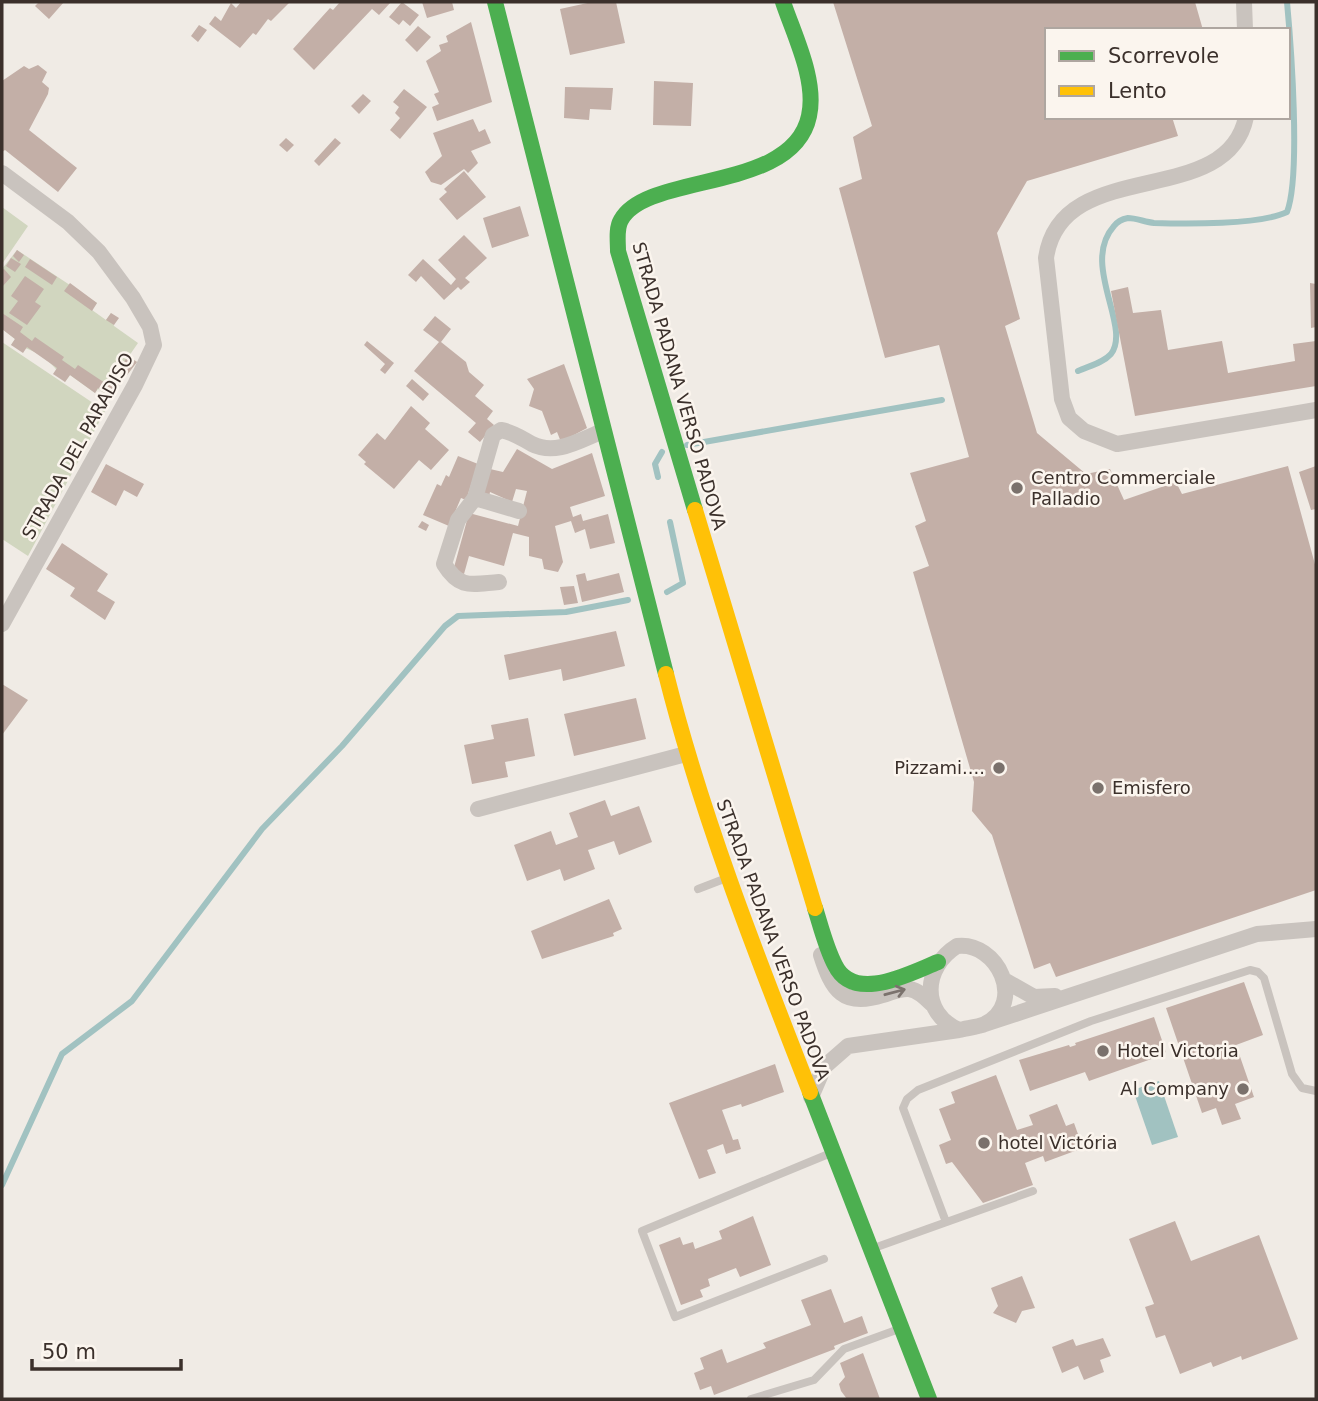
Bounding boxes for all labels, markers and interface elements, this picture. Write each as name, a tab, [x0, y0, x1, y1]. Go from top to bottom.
legend	[1045, 28, 1290, 119]
text: Scorrevole	[1108, 44, 1219, 68]
text: Lento	[1108, 79, 1167, 103]
street label: STRADA PADANA VERSO PADOVA	[628, 240, 731, 533]
street label: STRADA DEL PARADISO	[17, 349, 138, 543]
place label: Centro Commerciale Palladio	[1031, 467, 1216, 509]
marker: Centro Commerciale Palladio	[1009, 480, 1025, 496]
place label: Pizzami....	[894, 757, 985, 778]
marker: Pizzami....	[991, 760, 1007, 776]
place label: Emisfero	[1112, 777, 1191, 798]
marker: Emisfero	[1090, 780, 1106, 796]
street label: STRADA PADANA VERSO PADOVA	[713, 796, 835, 1084]
one-way arrow	[883, 985, 905, 998]
place label: Hotel Victoria	[1117, 1040, 1239, 1061]
marker: Hotel Victoria	[1095, 1043, 1111, 1059]
place label: Al Company	[1120, 1078, 1229, 1099]
marker: Al Company	[1235, 1081, 1251, 1097]
place label: hotel Victória	[998, 1132, 1118, 1153]
marker: hotel Victória	[976, 1135, 992, 1151]
scale bar	[32, 1328, 180, 1372]
text: 50 m	[42, 1340, 96, 1364]

